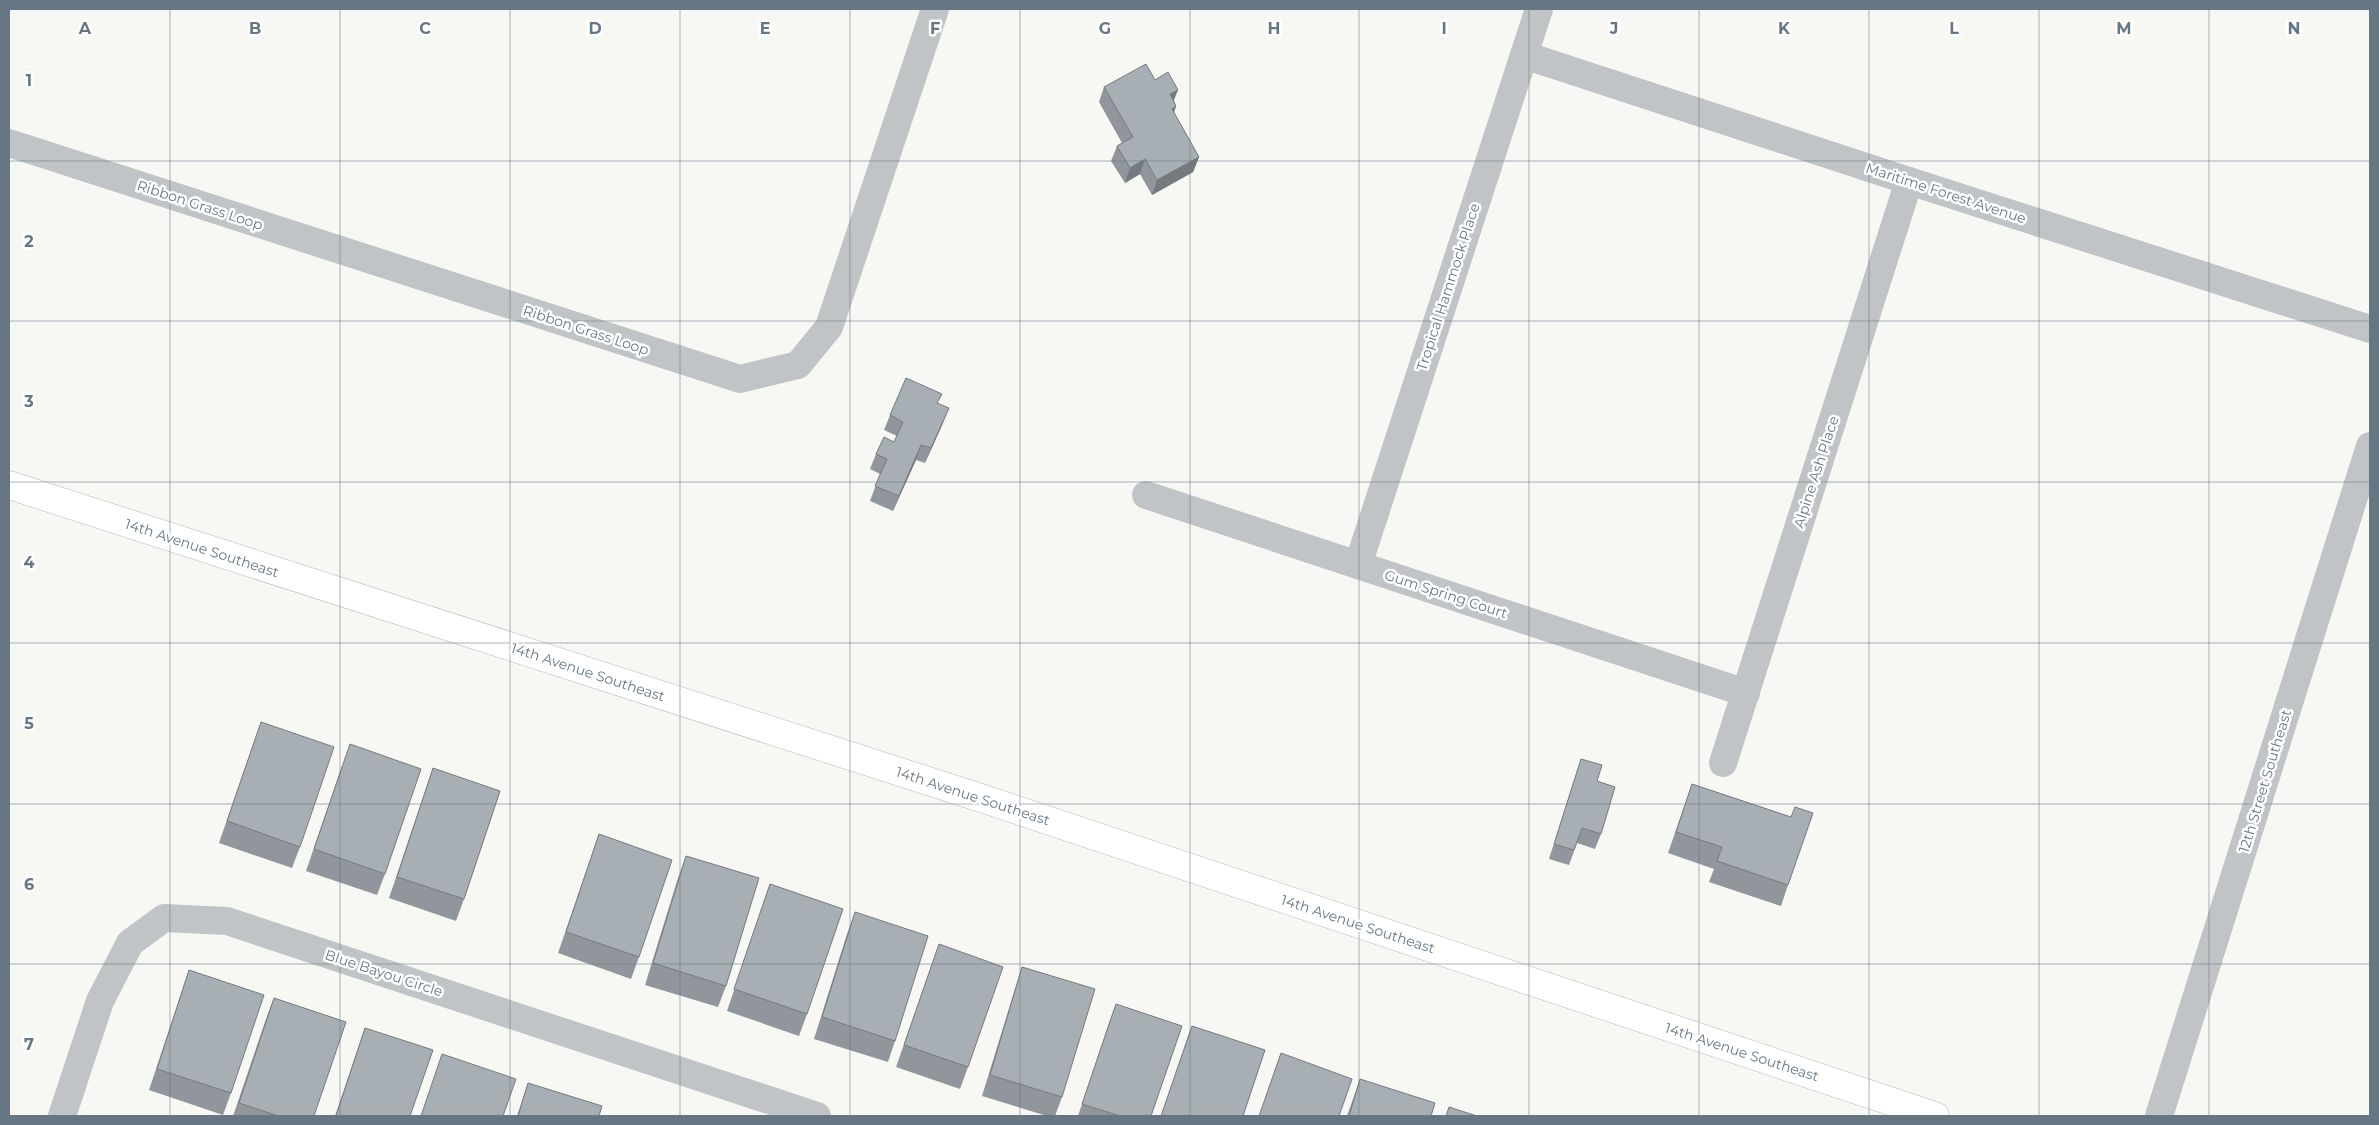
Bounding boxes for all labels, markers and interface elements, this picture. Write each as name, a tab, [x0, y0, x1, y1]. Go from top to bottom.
text: A	[78, 19, 92, 38]
text: B	[249, 19, 261, 38]
text: C	[419, 19, 431, 38]
text: D	[588, 19, 602, 38]
text: E	[760, 19, 770, 38]
text: F	[930, 19, 940, 38]
text: G	[1099, 19, 1111, 38]
text: H	[1268, 19, 1280, 38]
text: I	[1441, 19, 1447, 38]
text: J	[1609, 19, 1618, 38]
text: K	[1778, 19, 1791, 38]
text: L	[1949, 19, 1959, 38]
text: M	[2116, 19, 2132, 38]
text: N	[2288, 19, 2300, 38]
text: 1	[26, 71, 32, 90]
street label: Maritime Forest Avenue	[1864, 159, 2028, 227]
street label: Ribbon Grass Loop	[135, 176, 265, 234]
street label: Tropical Hammock Place	[1412, 201, 1484, 373]
text: 2	[24, 232, 34, 251]
street label: Ribbon Grass Loop	[521, 301, 651, 359]
text: 3	[23, 392, 34, 411]
street label: Alpine Ash Place	[1789, 414, 1843, 530]
street label: 14th Avenue Southeast	[123, 515, 281, 581]
text: 4	[23, 553, 35, 572]
street label: Gum Spring Court	[1382, 566, 1510, 622]
street label: 14th Avenue Southeast	[509, 639, 667, 705]
street label: 12th Street Southeast	[2235, 707, 2295, 855]
text: 5	[24, 714, 34, 733]
street label: 14th Avenue Southeast	[894, 763, 1052, 829]
text: 6	[24, 875, 34, 894]
street label: 14th Avenue Southeast	[1279, 891, 1437, 957]
street label: Blue Bayou Circle	[323, 945, 445, 1001]
street label: 14th Avenue Southeast	[1663, 1019, 1821, 1085]
text: 7	[24, 1035, 34, 1054]

